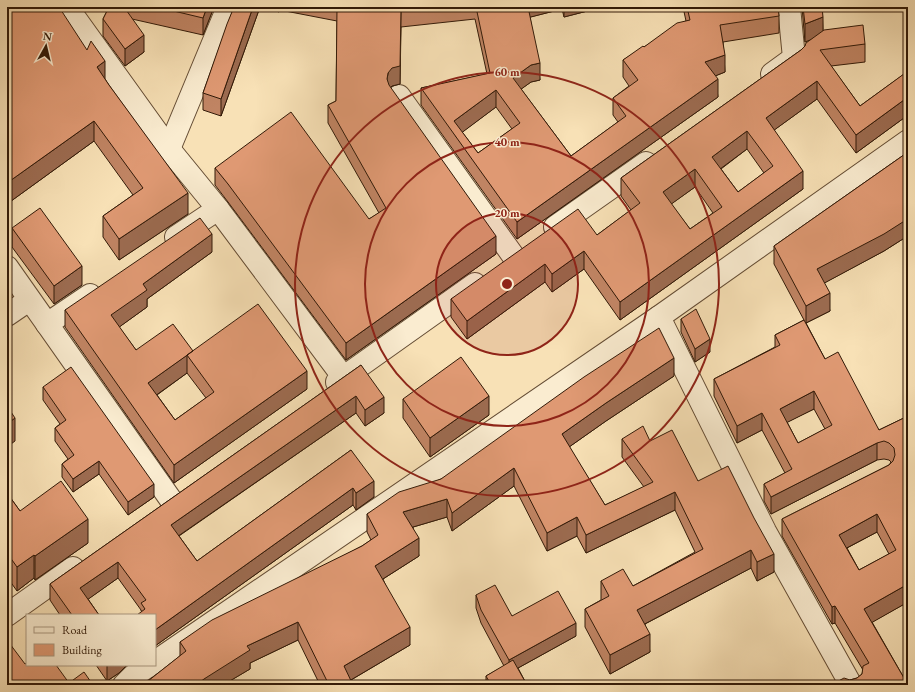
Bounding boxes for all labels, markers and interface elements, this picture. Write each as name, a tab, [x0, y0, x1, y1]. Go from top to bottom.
north arrow	[26, 26, 66, 66]
text: N	[42, 29, 53, 44]
text: 60 m	[494, 64, 520, 80]
text: 40 m	[494, 134, 520, 150]
text: 20 m	[494, 205, 520, 221]
centre of rings	[500, 277, 514, 291]
legend	[26, 614, 156, 666]
text: Road	[62, 622, 88, 638]
text: Building	[62, 642, 103, 658]

